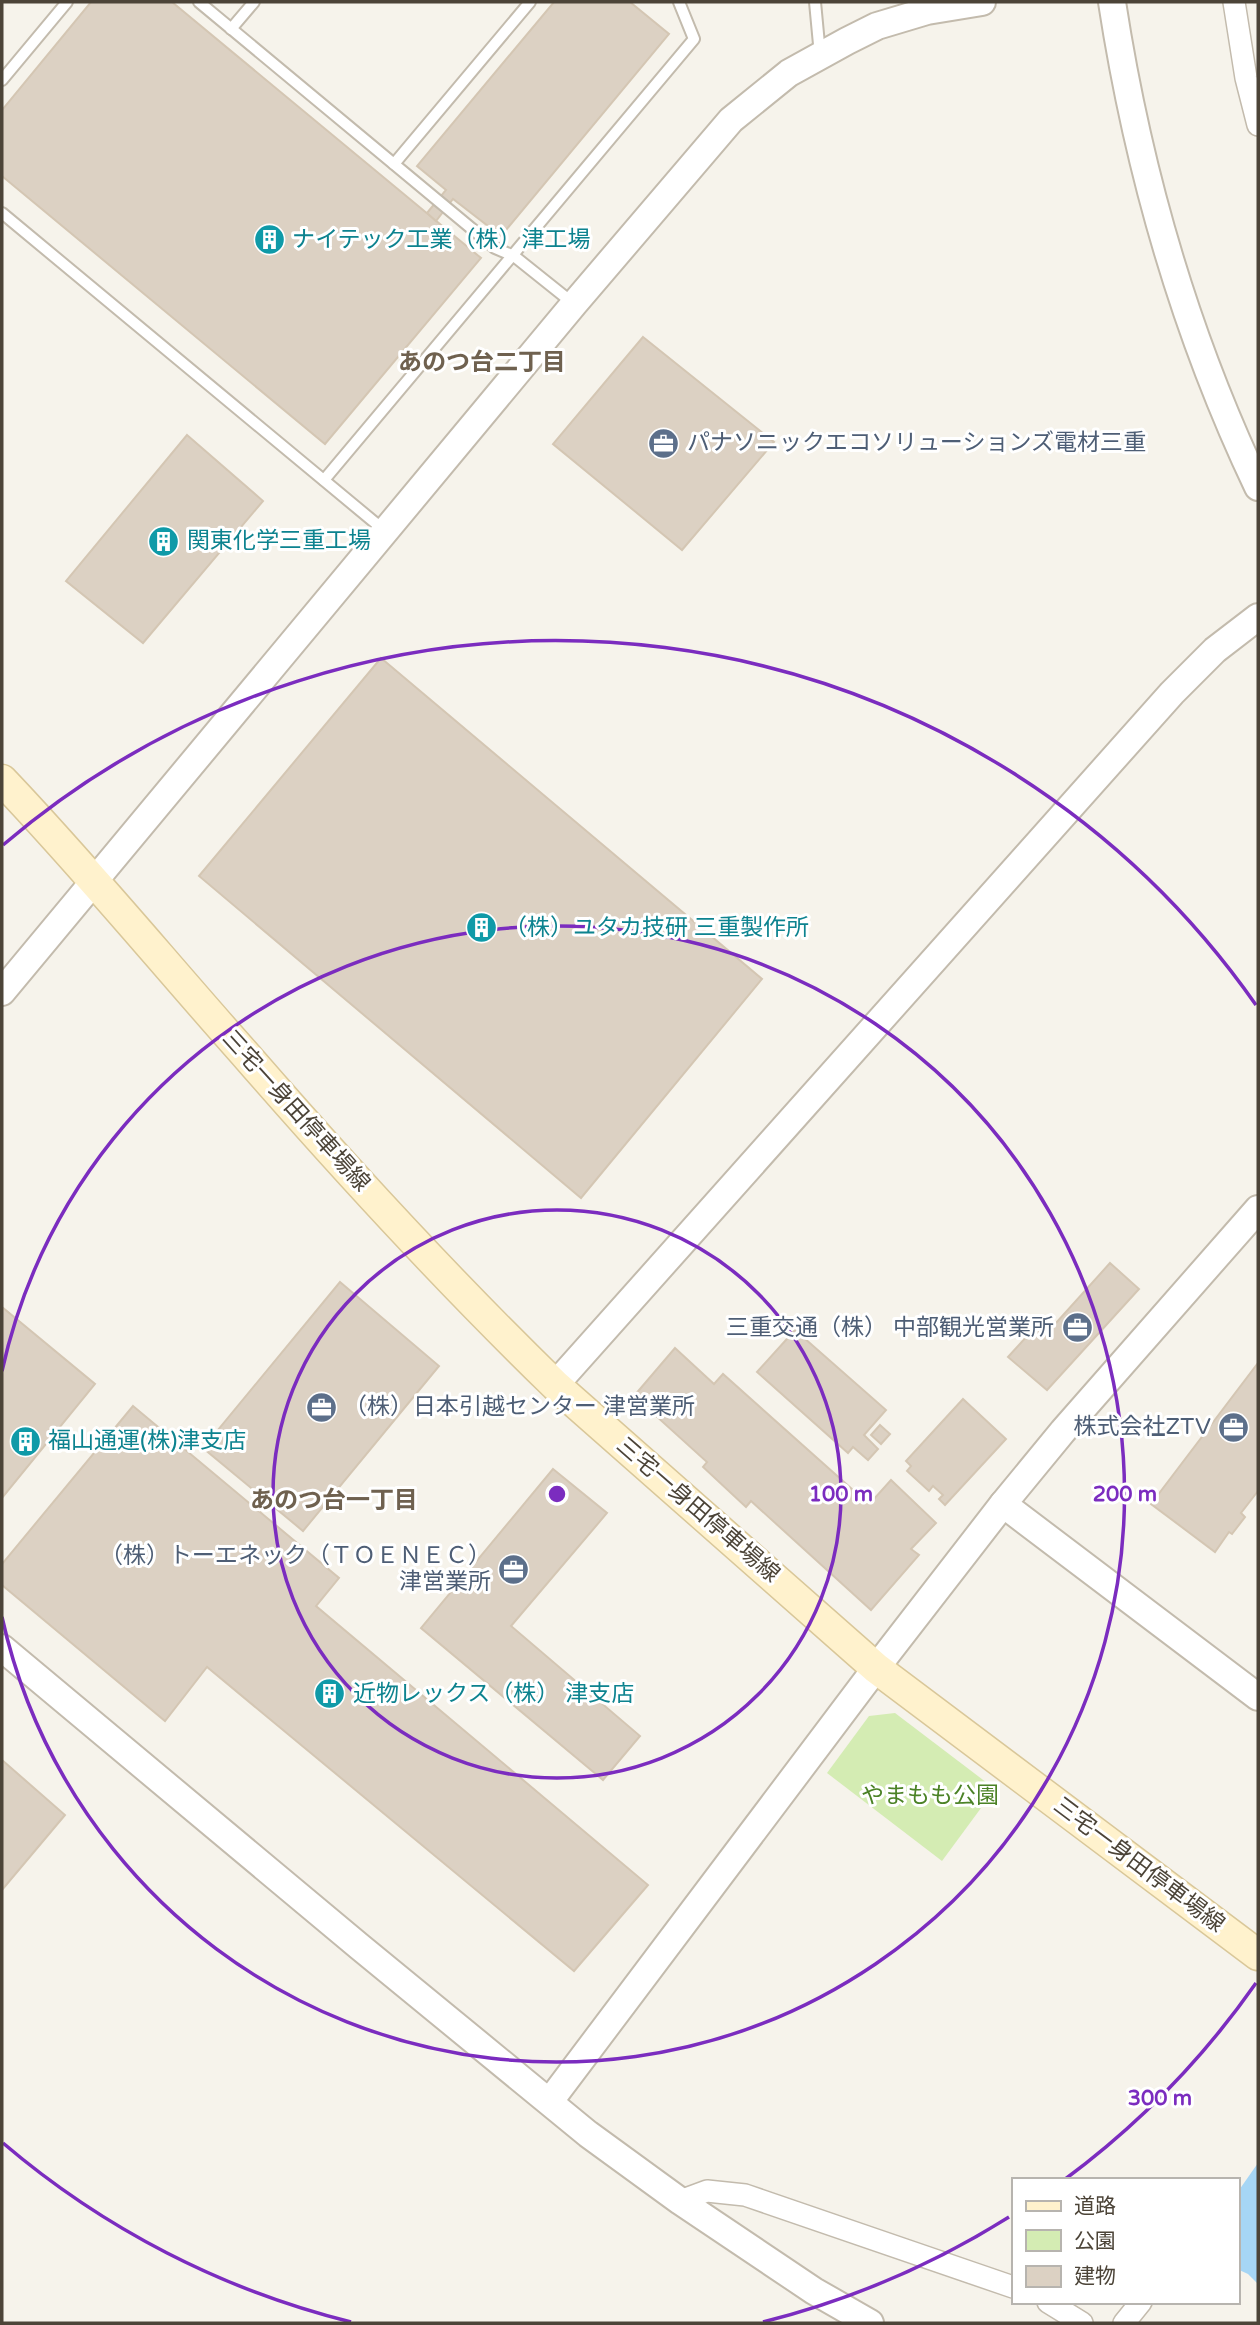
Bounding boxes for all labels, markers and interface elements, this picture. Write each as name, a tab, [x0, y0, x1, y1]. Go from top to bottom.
building icon: ナイテック工業（株）津工場	[252, 223, 286, 257]
place label: ナイテック工業（株）津工場	[292, 226, 591, 254]
district label: あのつ台二丁目	[398, 348, 566, 377]
office icon: パナソニックエコソリューションズ電材三重	[647, 426, 681, 460]
place label: パナソニックエコソリューションズ電材三重	[687, 429, 1146, 457]
building icon: 関東化学三重工場	[147, 524, 181, 558]
place label: 関東化学三重工場	[187, 527, 371, 555]
building icon: （株）ユタカ技研 三重製作所	[464, 911, 498, 945]
place label: （株）ユタカ技研 三重製作所	[504, 914, 809, 942]
street label: 三宅一身田停車場線	[216, 1025, 376, 1197]
office icon: 三重交通（株） 中部観光営業所	[1060, 1311, 1094, 1345]
place label: 三重交通（株） 中部観光営業所	[726, 1314, 1054, 1342]
office icon: （株）日本引越センター 津営業所	[304, 1390, 338, 1424]
place label: （株）日本引越センター 津営業所	[344, 1393, 695, 1421]
office icon: 株式会社ZTV	[1217, 1410, 1251, 1444]
place label: 株式会社ZTV	[1074, 1413, 1211, 1441]
building icon: 福山通運(株)津支店	[8, 1424, 42, 1458]
place label: 福山通運(株)津支店	[48, 1427, 246, 1455]
street label: 三宅一身田停車場線	[611, 1432, 785, 1588]
centre of rings	[545, 1482, 569, 1506]
text: 100 m	[809, 1482, 873, 1507]
text: 200 m	[1093, 1482, 1157, 1507]
district label: あのつ台一丁目	[250, 1486, 418, 1515]
place label: （株）トーエネック（ＴＯＥＮＥＣ） 津営業所	[100, 1542, 491, 1596]
office icon: （株）トーエネック（ＴＯＥＮＥＣ） 津営業所	[497, 1552, 531, 1586]
building icon: 近物レックス（株） 津支店	[313, 1677, 347, 1711]
place label: 近物レックス（株） 津支店	[353, 1680, 634, 1708]
park label: やまもも公園	[861, 1782, 999, 1810]
street label: 三宅一身田停車場線	[1048, 1792, 1230, 1938]
text: 300 m	[1128, 2086, 1192, 2111]
legend	[1012, 2178, 1239, 2304]
text: 道路	[1074, 2194, 1116, 2219]
text: 公園	[1074, 2229, 1116, 2254]
text: 建物	[1074, 2264, 1116, 2289]

